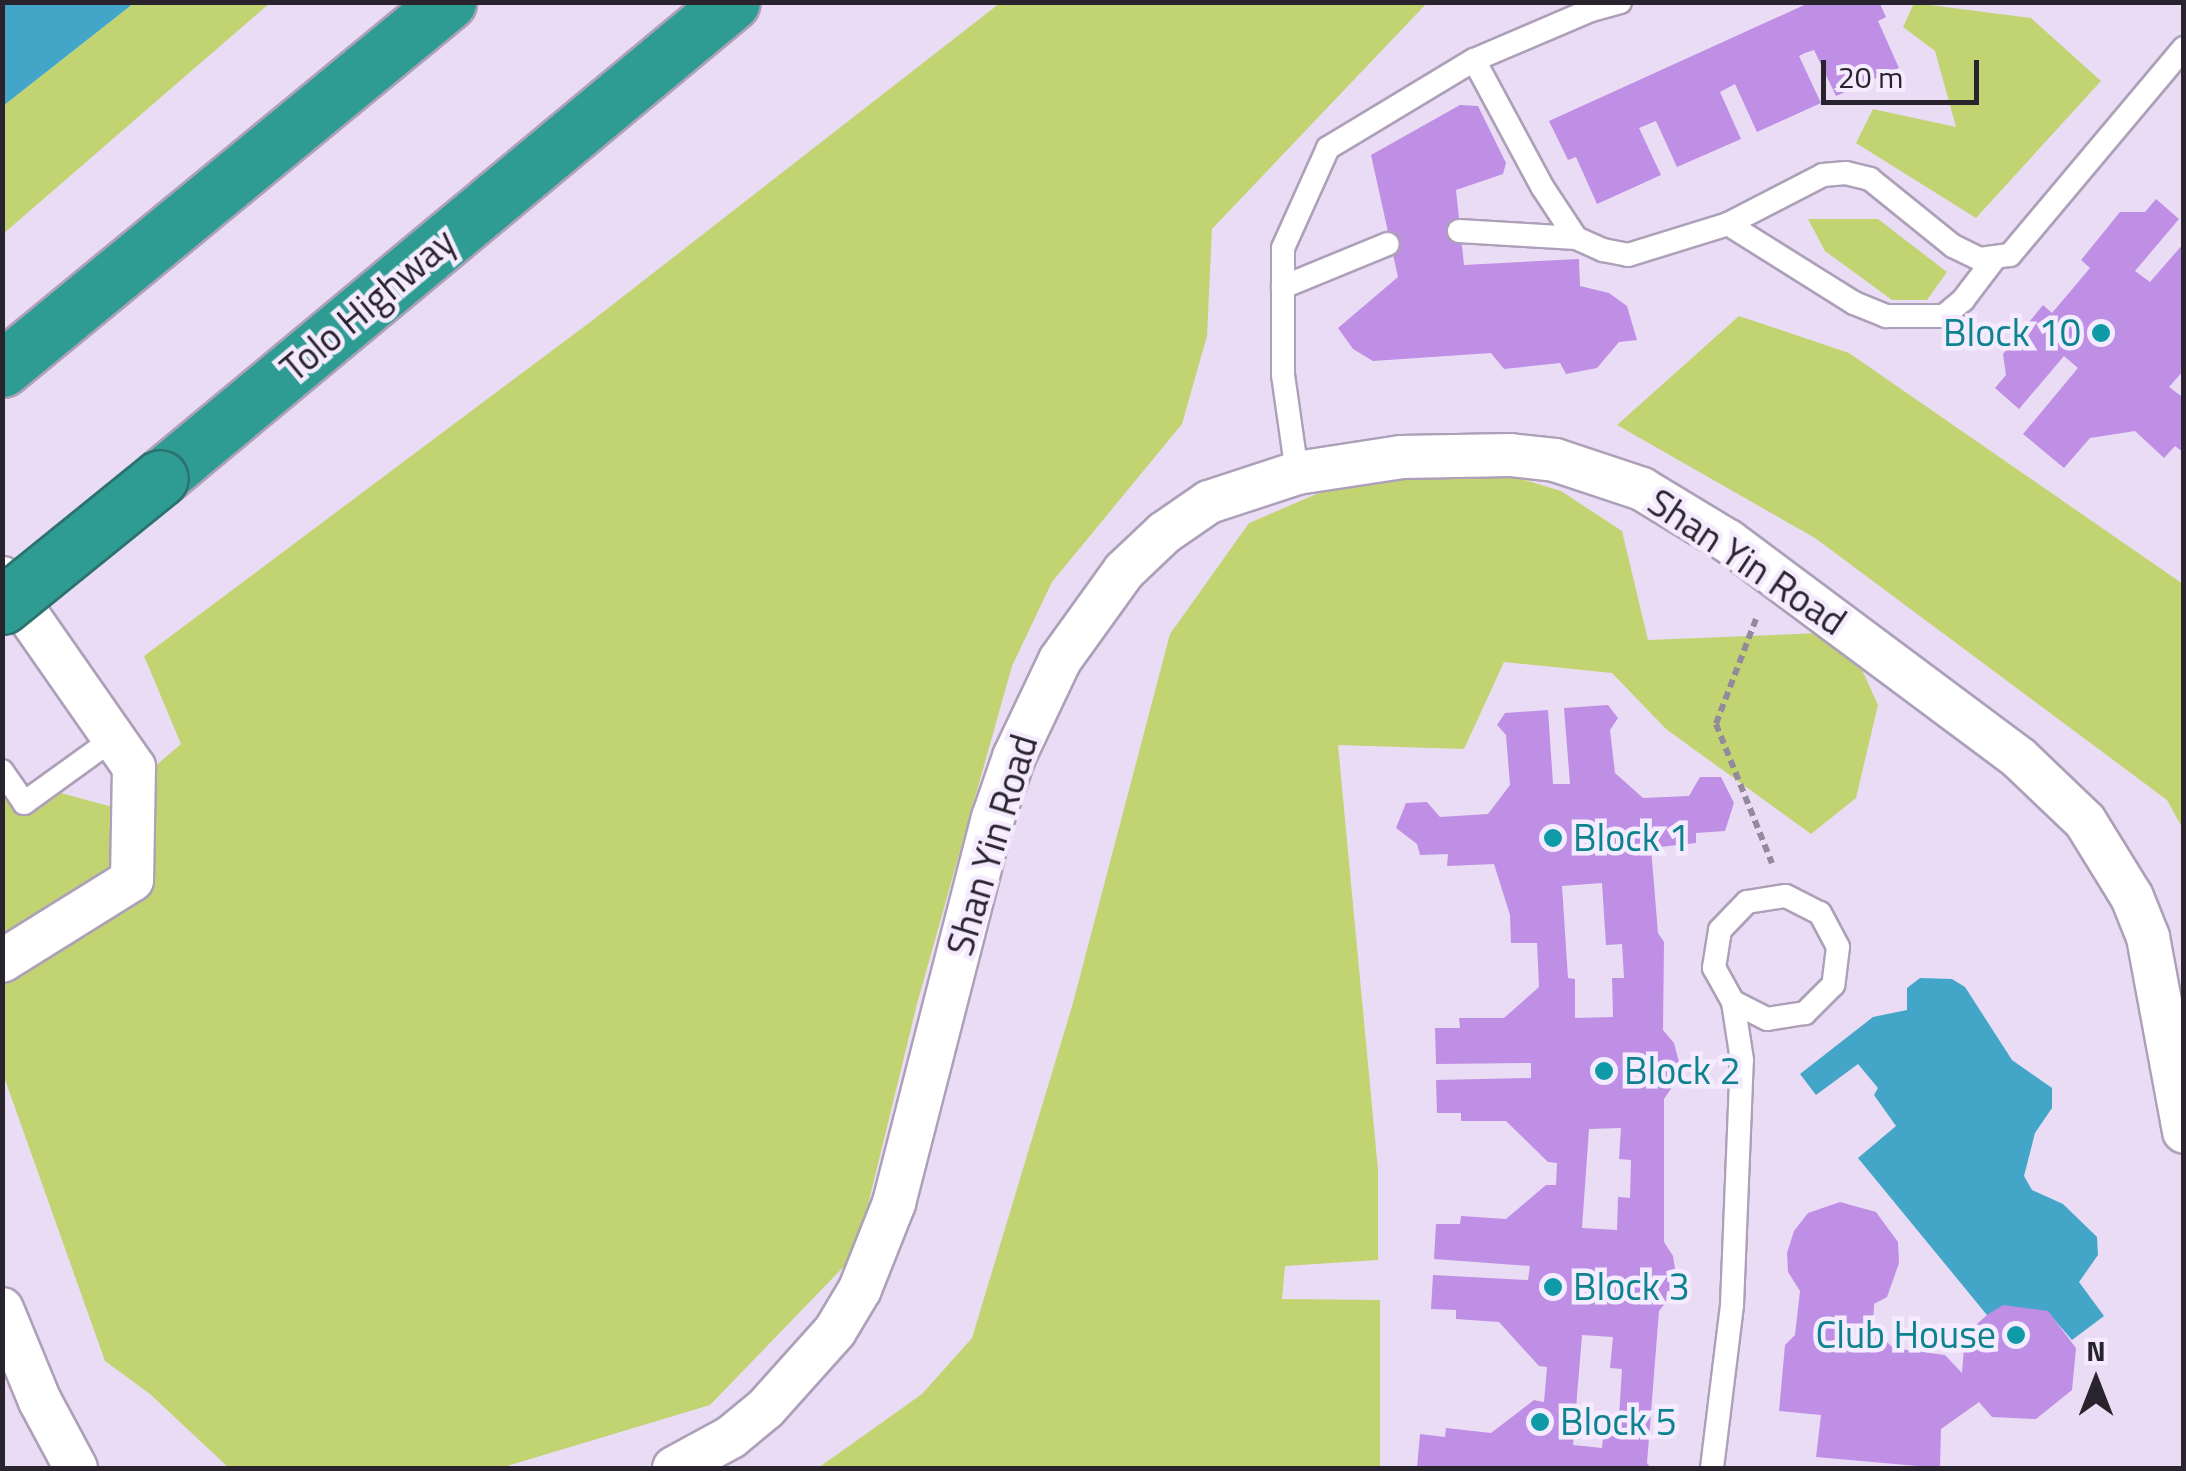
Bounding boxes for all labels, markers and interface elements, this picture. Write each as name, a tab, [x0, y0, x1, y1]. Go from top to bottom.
scale bar	[1826, 40, 1984, 102]
text: 20 m	[1838, 54, 1903, 100]
street label: Tolo Highway	[272, 219, 464, 391]
place label: Block 10	[1943, 310, 2081, 356]
marker: Block 10	[2090, 322, 2112, 344]
street label: Shan Yin Road	[1639, 479, 1855, 645]
street label: Shan Yin Road	[937, 729, 1047, 961]
place label: Block 1	[1573, 815, 1690, 861]
marker: Block 1	[1542, 827, 1564, 849]
place label: Block 2	[1624, 1048, 1741, 1094]
marker: Block 2	[1593, 1060, 1615, 1082]
place label: Block 3	[1573, 1264, 1690, 1310]
marker: Block 3	[1542, 1276, 1564, 1298]
place label: Club House	[1815, 1312, 1996, 1358]
marker: Club House	[2005, 1324, 2027, 1346]
text: N	[2086, 1329, 2106, 1372]
north arrow	[2046, 1331, 2146, 1431]
place label: Block 5	[1560, 1399, 1677, 1445]
marker: Block 5	[1529, 1411, 1551, 1433]

